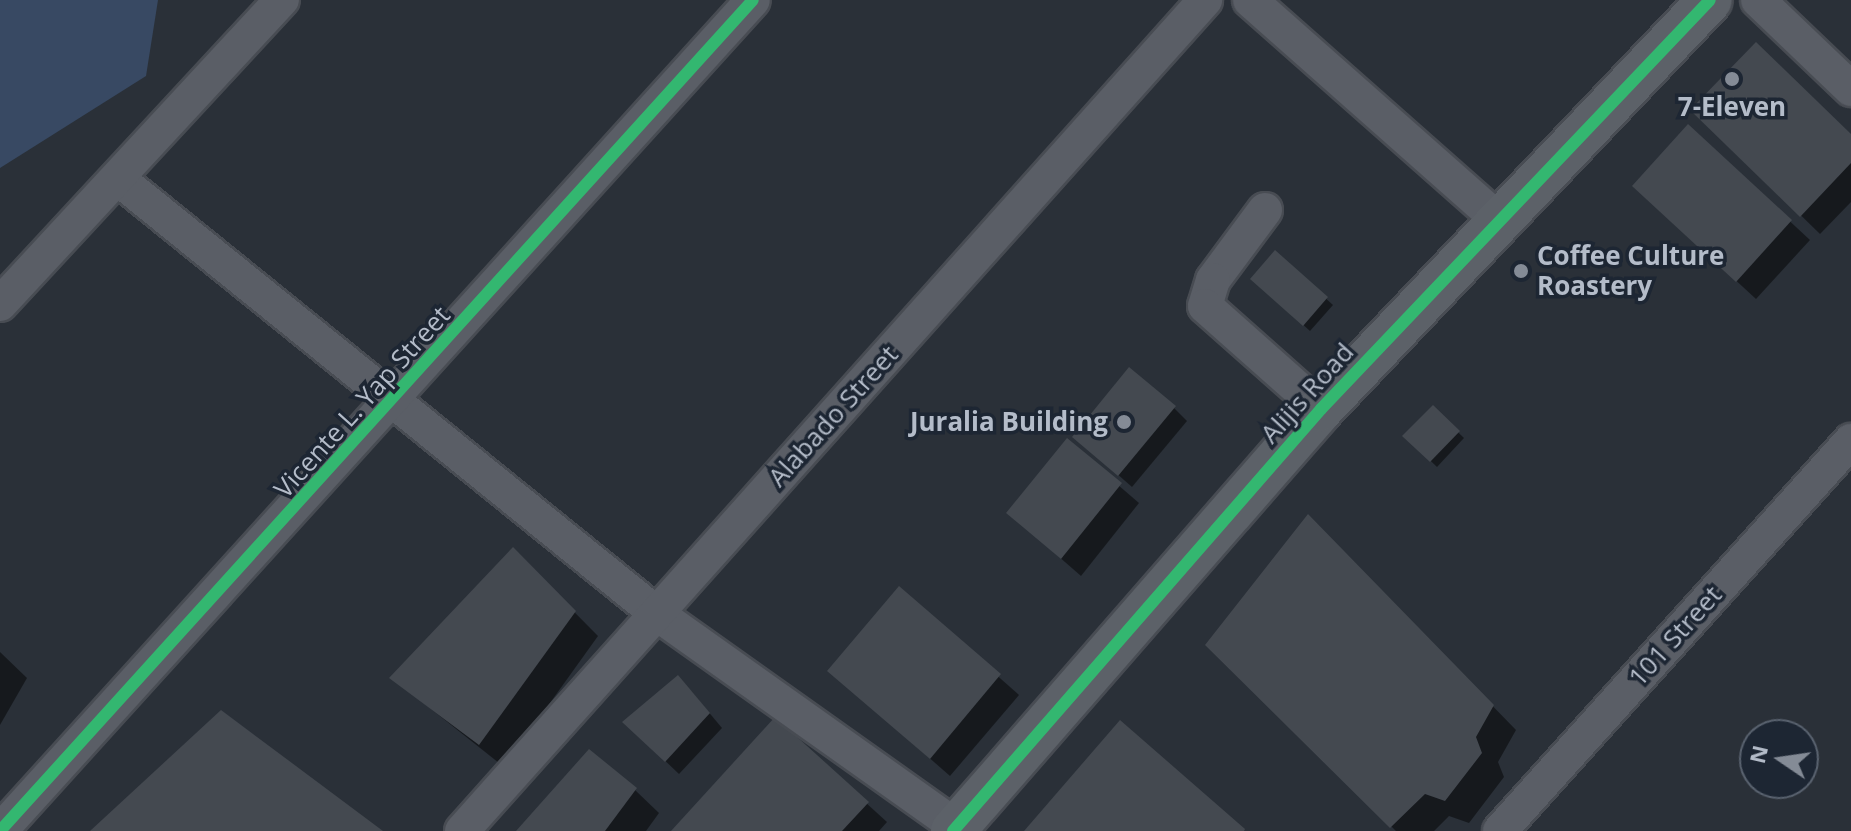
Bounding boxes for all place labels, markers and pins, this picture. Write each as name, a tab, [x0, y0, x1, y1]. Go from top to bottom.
marker: 7-Eleven	[1723, 70, 1741, 88]
place label: 7-Eleven	[1678, 91, 1786, 123]
place label: Coffee Culture Roastery	[1537, 240, 1724, 302]
marker: Coffee Culture Roastery	[1512, 262, 1530, 280]
place label: Juralia Building	[910, 406, 1108, 438]
marker: Juralia Building	[1115, 413, 1133, 431]

